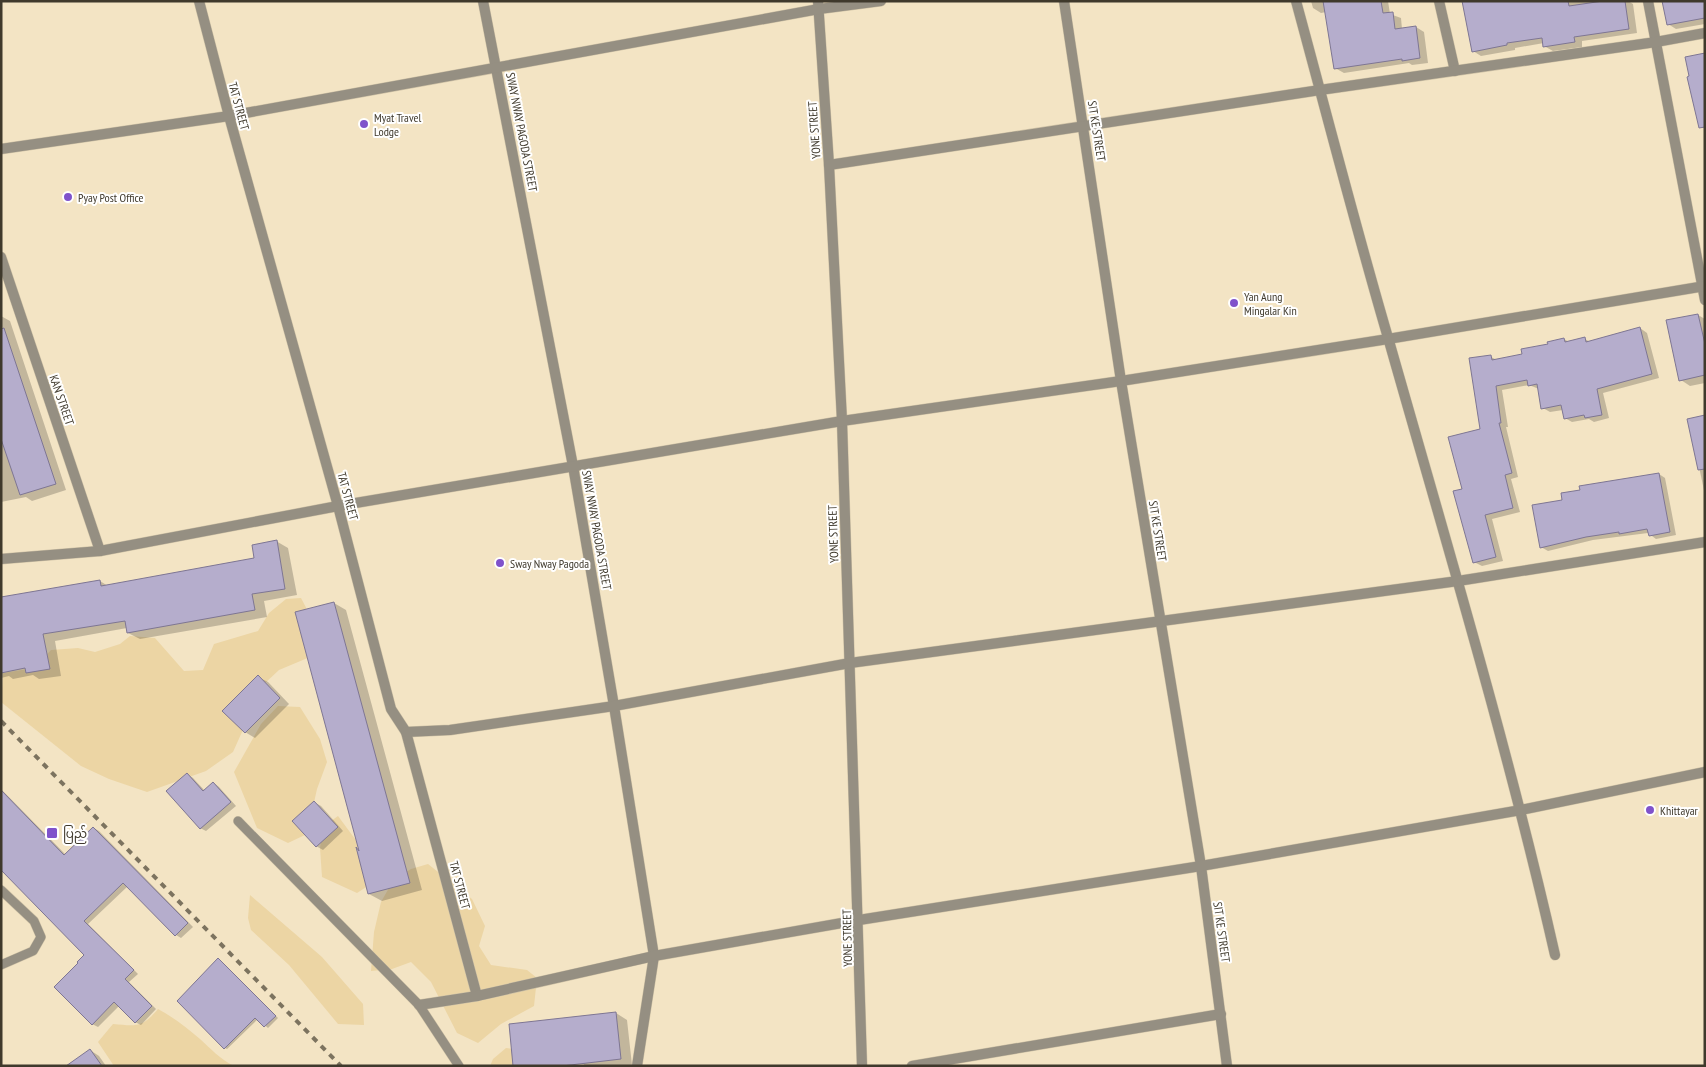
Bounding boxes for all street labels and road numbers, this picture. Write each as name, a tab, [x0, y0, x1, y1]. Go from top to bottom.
street label: SWAY NWAY PAGODA STREET	[503, 71, 541, 193]
street label: TAT STREET	[225, 80, 253, 132]
street label: YONE STREET	[804, 100, 823, 159]
street label: SIT KE STREET	[1085, 100, 1109, 163]
street label: KAN STREET	[46, 373, 78, 428]
street label: SWAY NWAY PAGODA STREET	[579, 469, 615, 592]
street label: TAT STREET	[334, 470, 362, 522]
street label: SIT KE STREET	[1146, 500, 1170, 563]
street label: YONE STREET	[824, 504, 842, 563]
street label: TAT STREET	[446, 859, 474, 911]
street label: SIT KE STREET	[1210, 901, 1234, 964]
street label: YONE STREET	[839, 908, 855, 967]

